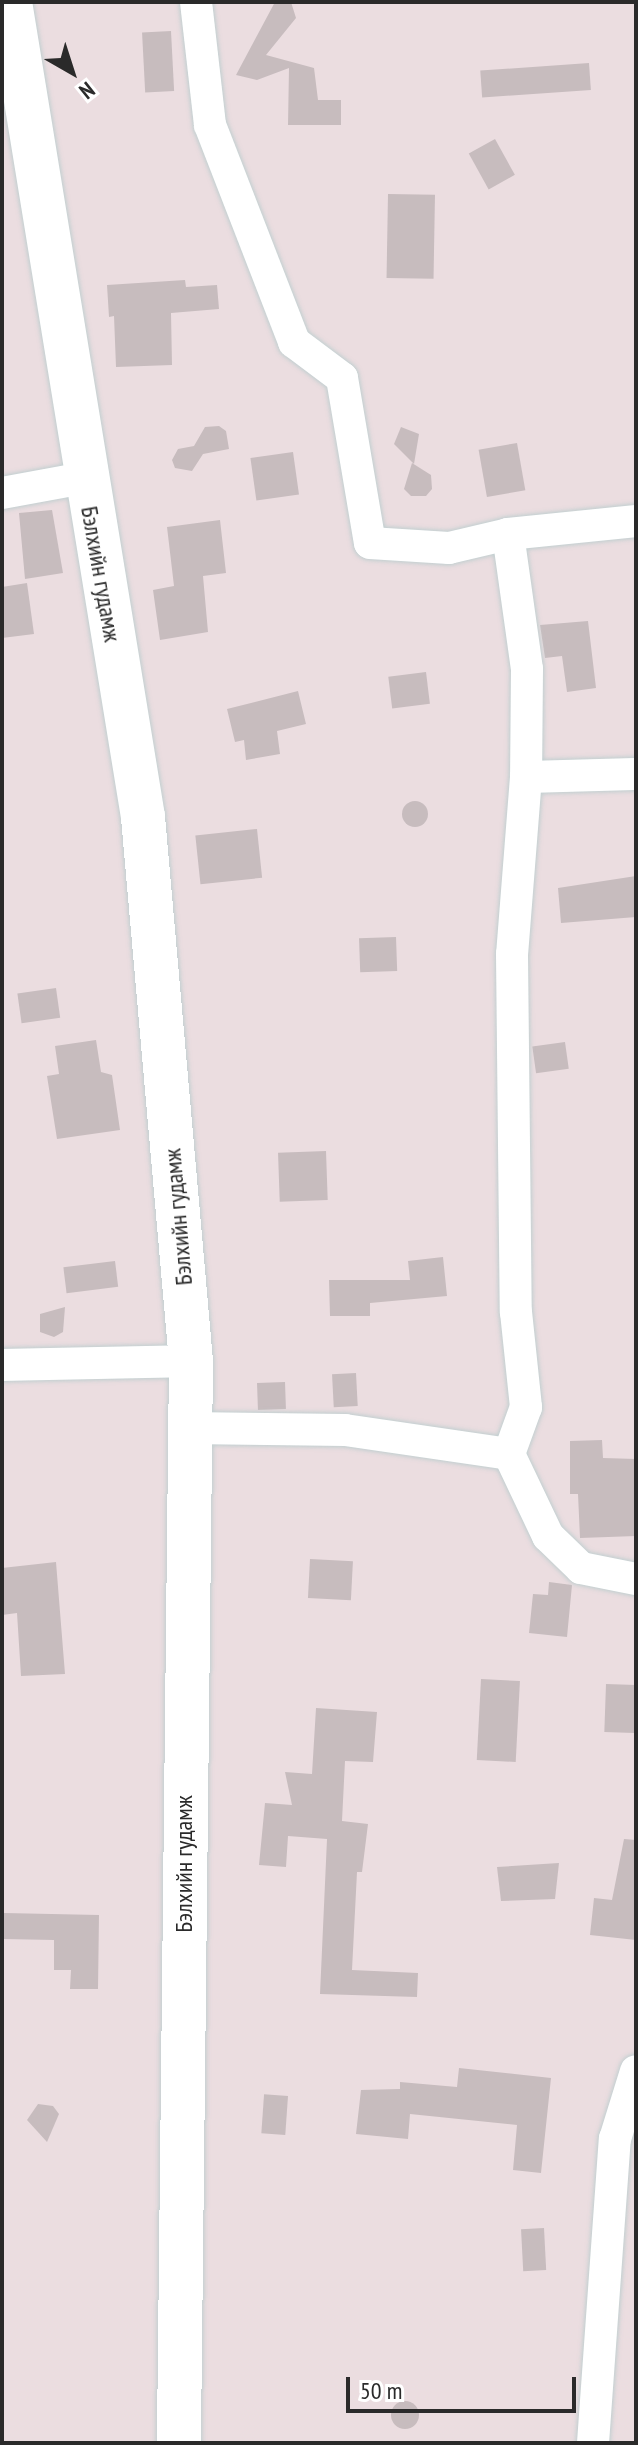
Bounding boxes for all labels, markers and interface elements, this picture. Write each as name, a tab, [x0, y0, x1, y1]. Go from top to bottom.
north arrow	[32, 32, 112, 112]
text: N	[74, 76, 101, 105]
street label: Бэлхийн гудамж	[75, 504, 127, 644]
street label: Бэлхийн гудамж	[158, 1147, 198, 1287]
street label: Бэлхийн гудамж	[170, 1795, 198, 1933]
scale bar	[350, 2361, 580, 2411]
text: 50 m	[360, 2375, 402, 2406]

